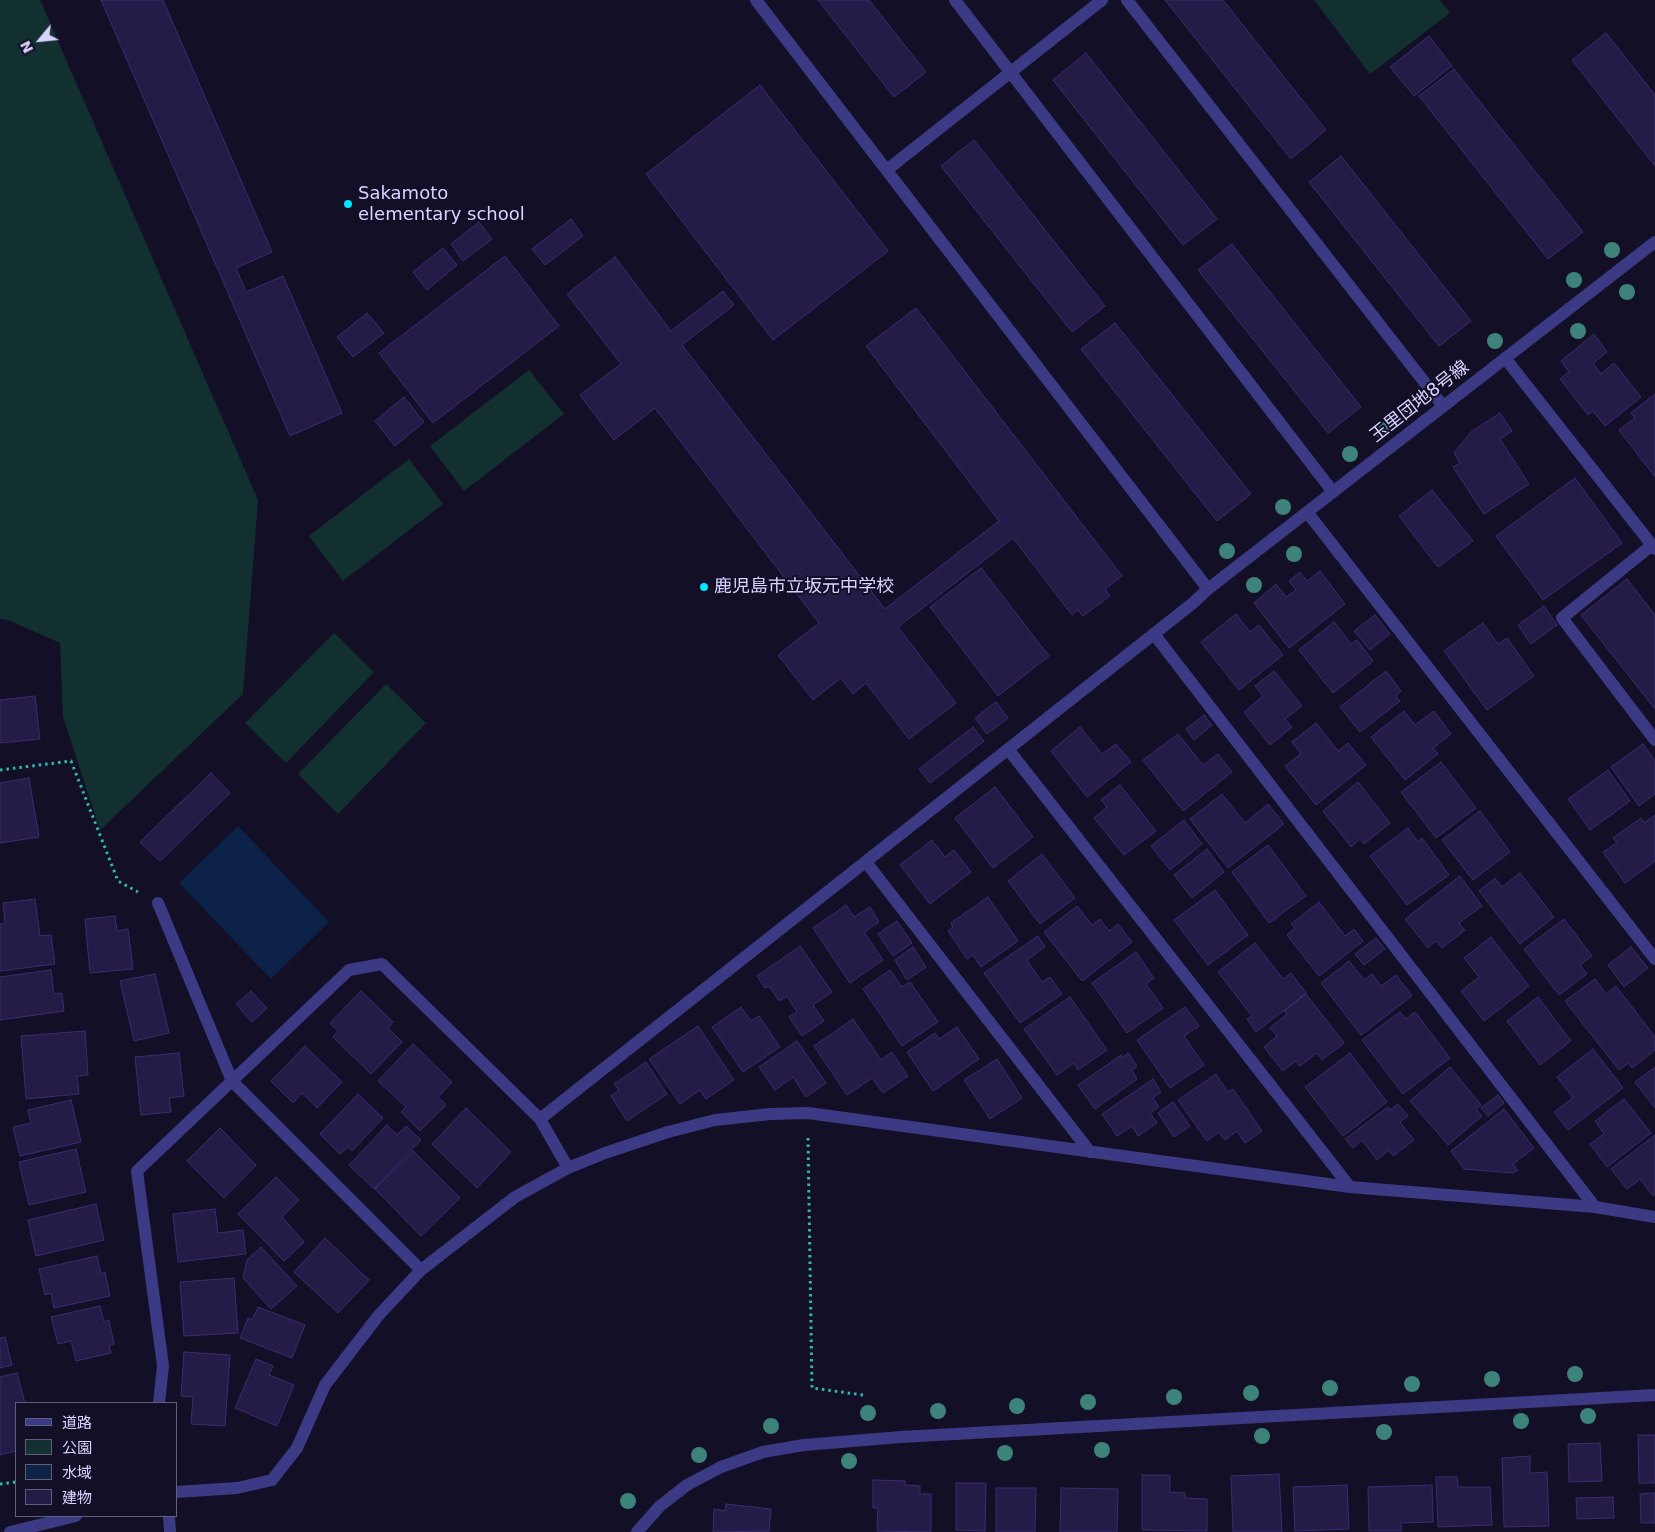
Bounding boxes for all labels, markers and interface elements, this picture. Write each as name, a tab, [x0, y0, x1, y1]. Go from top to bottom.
north arrow	[15, 15, 65, 65]
text: N	[17, 38, 37, 56]
place label: Sakamoto elementary school	[358, 183, 525, 225]
marker: Sakamoto elementary school	[342, 198, 354, 210]
street label: 玉里団地8号線	[1366, 357, 1474, 447]
place label: 鹿児島市立坂元中学校	[714, 576, 894, 598]
marker: 鹿児島市立坂元中学校	[698, 581, 710, 593]
legend	[15, 1402, 178, 1517]
text: 道路	[62, 1414, 92, 1432]
text: 公園	[62, 1439, 92, 1457]
text: 水域	[62, 1464, 92, 1482]
text: 建物	[62, 1489, 92, 1507]

